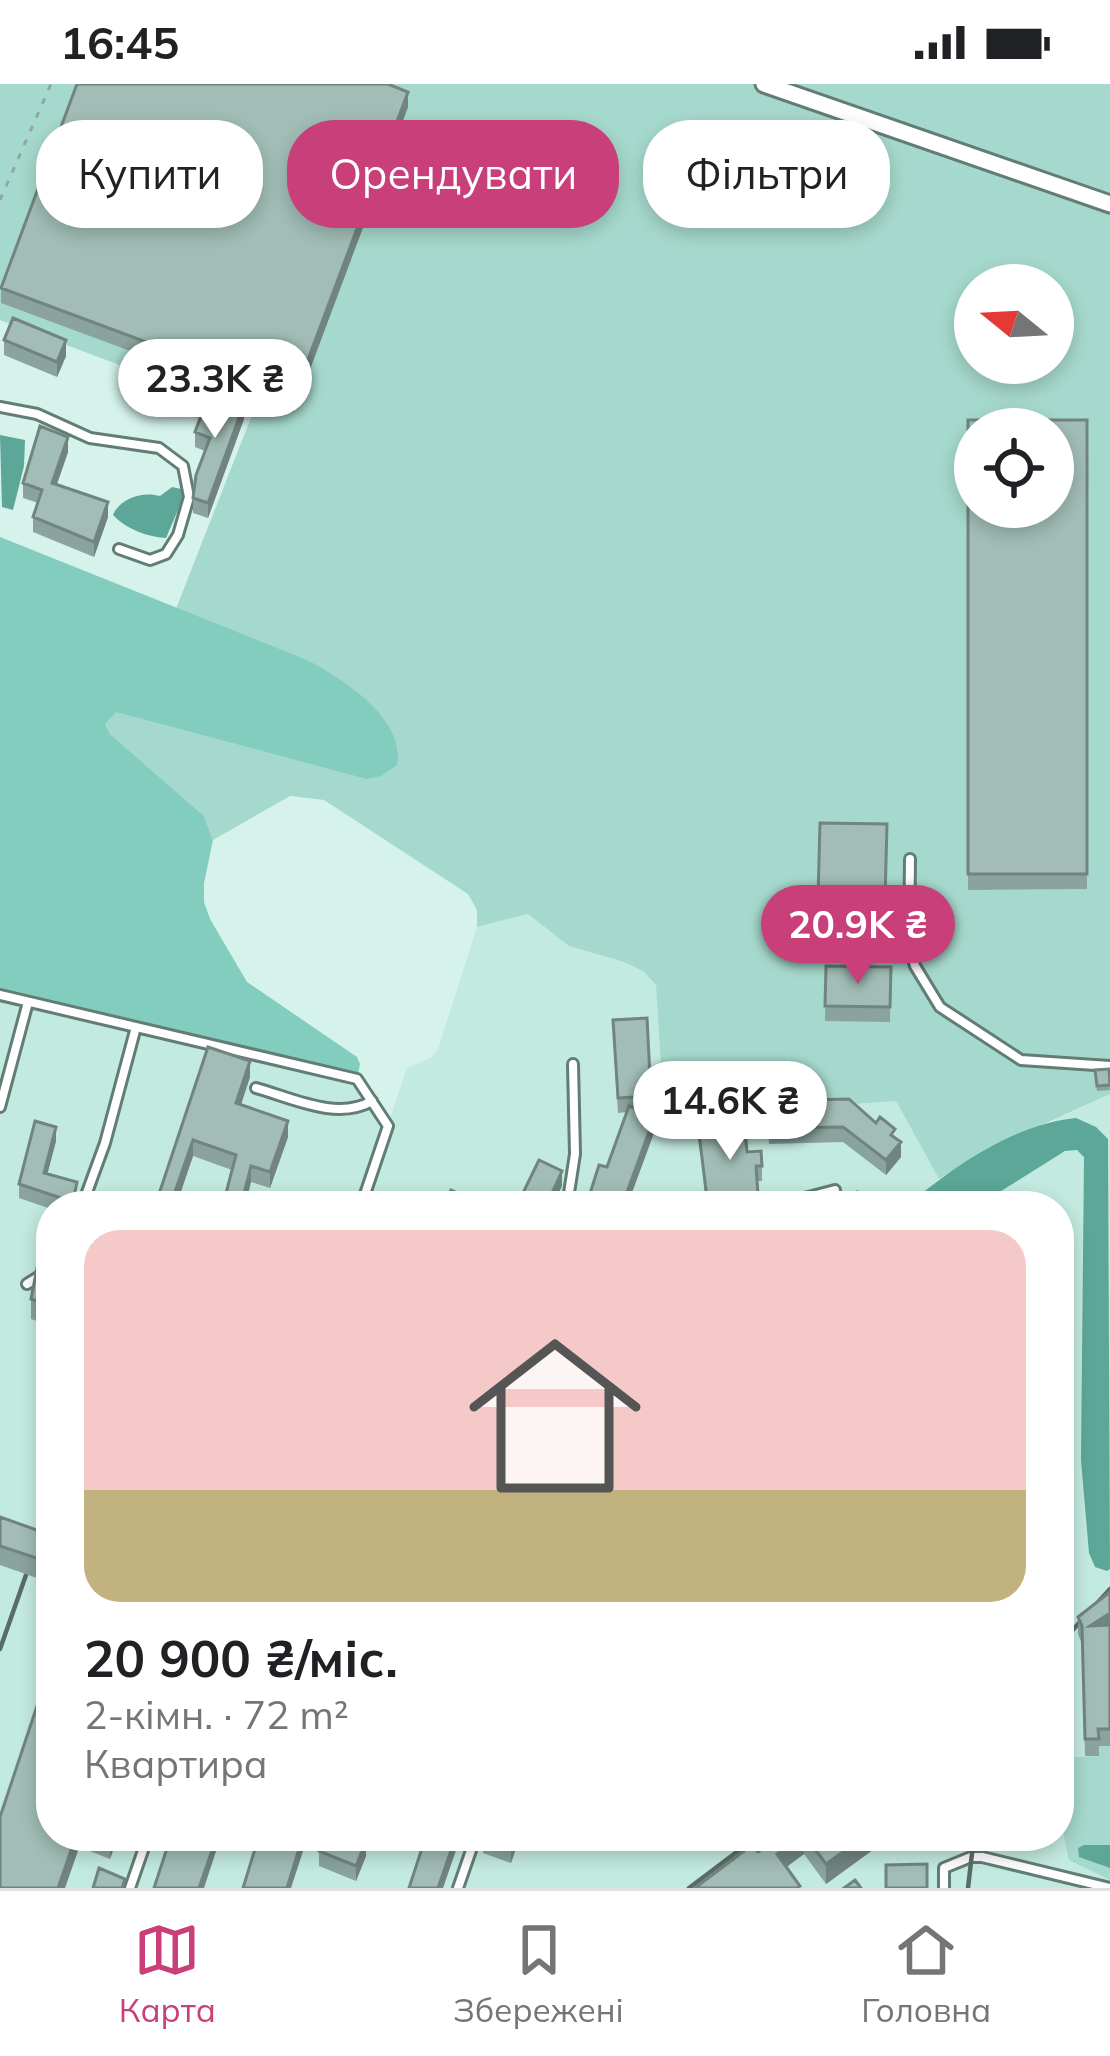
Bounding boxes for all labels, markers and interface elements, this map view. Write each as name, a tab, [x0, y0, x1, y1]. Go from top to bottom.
text: 16:45	[60, 14, 179, 70]
chip: Купити	[36, 120, 263, 228]
chip: Орендувати	[287, 120, 619, 228]
chip: Фільтри	[643, 120, 890, 228]
north arrow	[954, 264, 1074, 384]
map controls	[954, 264, 1074, 528]
pin: 23.3K ₴	[104, 339, 326, 441]
text: 23.3K ₴	[145, 353, 285, 402]
button: locate	[954, 408, 1074, 528]
pin: 20.9K ₴	[747, 885, 969, 987]
text: 20.9K ₴	[788, 899, 928, 948]
pin: 14.6K ₴	[619, 1061, 841, 1163]
text: 14.6K ₴	[660, 1075, 800, 1124]
icon: home	[447, 1308, 663, 1524]
text: 20 900 ₴/міс.	[84, 1626, 398, 1690]
text: 2-кімн. · 72 m²	[84, 1690, 349, 1739]
text: Квартира	[84, 1739, 268, 1788]
tab: Карта	[119, 1917, 216, 2030]
tab: Збережені	[453, 1917, 624, 2030]
tab: Головна	[861, 1917, 991, 2030]

